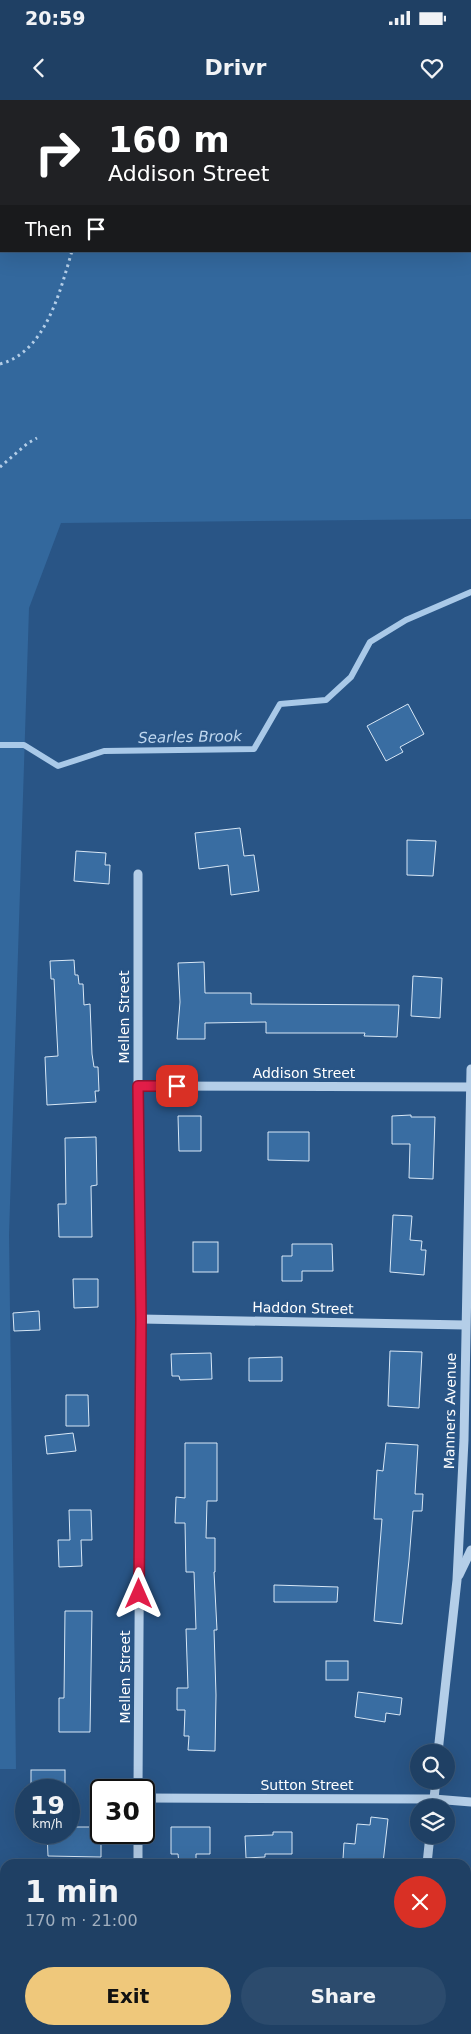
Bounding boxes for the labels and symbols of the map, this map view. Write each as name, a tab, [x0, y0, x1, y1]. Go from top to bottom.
water label: Searles Brook	[138, 727, 243, 747]
street label: Mellen Street	[116, 970, 132, 1063]
pin	[156, 1065, 198, 1107]
street label: Addison Street	[253, 1065, 356, 1081]
street label: Haddon Street	[252, 1299, 354, 1317]
street label: Manners Avenue	[441, 1353, 459, 1469]
position arrow	[112, 1567, 164, 1619]
street label: Mellen Street	[117, 1630, 133, 1723]
street label: Sutton Street	[260, 1777, 354, 1793]
speed limit sign: 30	[90, 1779, 155, 1844]

